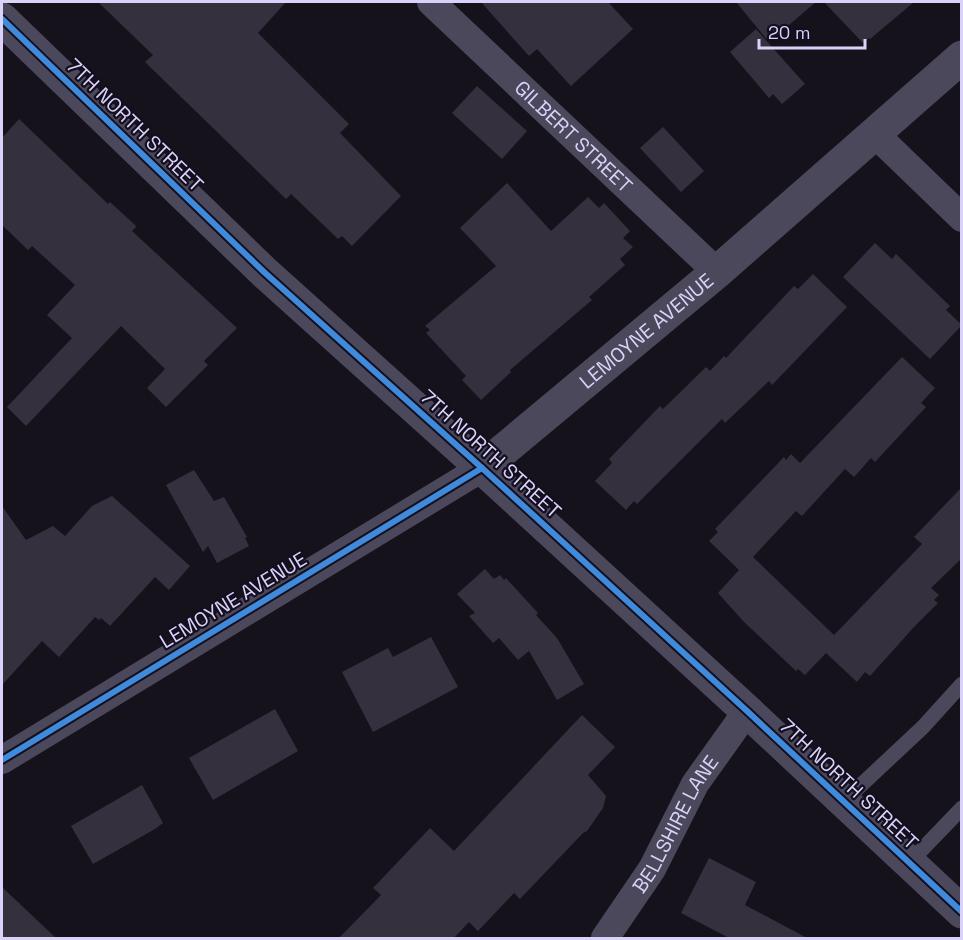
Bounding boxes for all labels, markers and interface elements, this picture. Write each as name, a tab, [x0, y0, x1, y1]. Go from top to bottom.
scale bar	[759, 12, 866, 50]
text: 20 m	[768, 21, 811, 44]
street label: 7TH NORTH STREET	[61, 53, 209, 197]
street label: GILBERT STREET	[509, 75, 638, 199]
street label: LEMOYNE AVENUE	[574, 267, 719, 394]
street label: 7TH NORTH STREET	[415, 384, 567, 524]
street label: LEMOYNE AVENUE	[155, 546, 311, 654]
street label: 7TH NORTH STREET	[774, 713, 924, 855]
street label: BELLSHIRE LANE	[626, 750, 724, 898]

